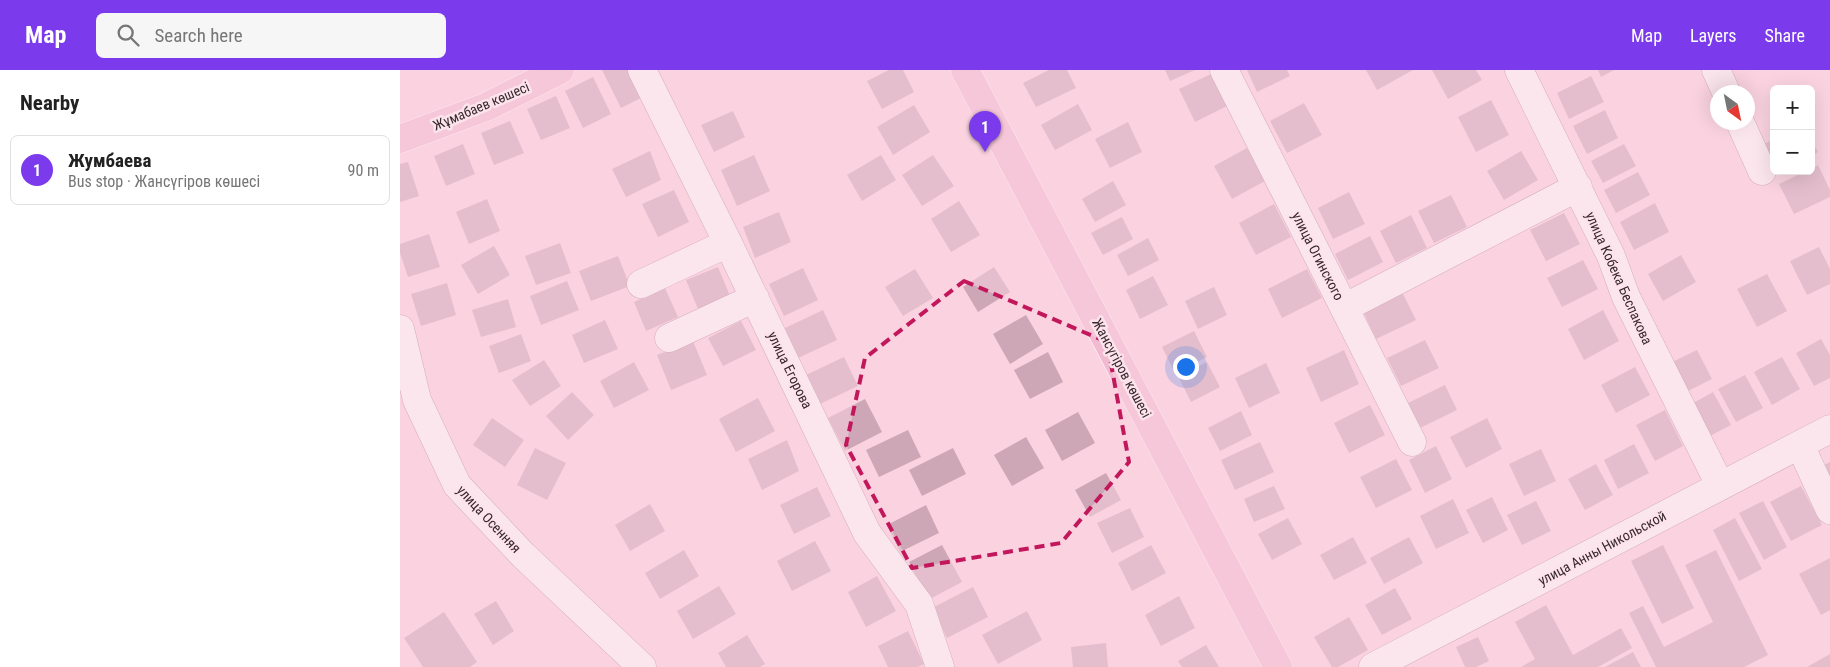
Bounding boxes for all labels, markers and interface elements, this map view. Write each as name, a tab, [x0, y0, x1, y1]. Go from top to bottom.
search box	[96, 13, 446, 58]
text: Map	[25, 21, 66, 49]
icon: search	[114, 21, 142, 49]
text: Search here	[154, 24, 243, 47]
text: Map	[1631, 25, 1662, 46]
text: Layers	[1690, 25, 1737, 46]
text: Share	[1765, 25, 1805, 46]
street label: Жұмабаев көшесі	[430, 79, 532, 133]
north arrow	[1710, 85, 1755, 130]
map controls	[1770, 85, 1815, 175]
button: +	[1770, 85, 1815, 130]
text: Nearby	[20, 91, 79, 115]
pin: 1	[969, 111, 1001, 152]
button: −	[1770, 130, 1815, 175]
text: Жумбаева	[68, 149, 152, 172]
text: 1	[33, 161, 41, 180]
text: 90 m	[347, 161, 379, 180]
text: Bus stop · Жансүгіров көшесі	[68, 172, 260, 191]
street label: улица Огинского	[1289, 209, 1347, 303]
street label: улица Кобека Беспакова	[1582, 209, 1656, 347]
street label: Жансүгіров көшесі	[1089, 316, 1155, 420]
street label: улица Егорова	[764, 329, 816, 411]
your location	[1173, 354, 1199, 380]
street label: улица Осенняя	[454, 482, 524, 556]
street label: улица Анны Никольской	[1535, 507, 1669, 589]

